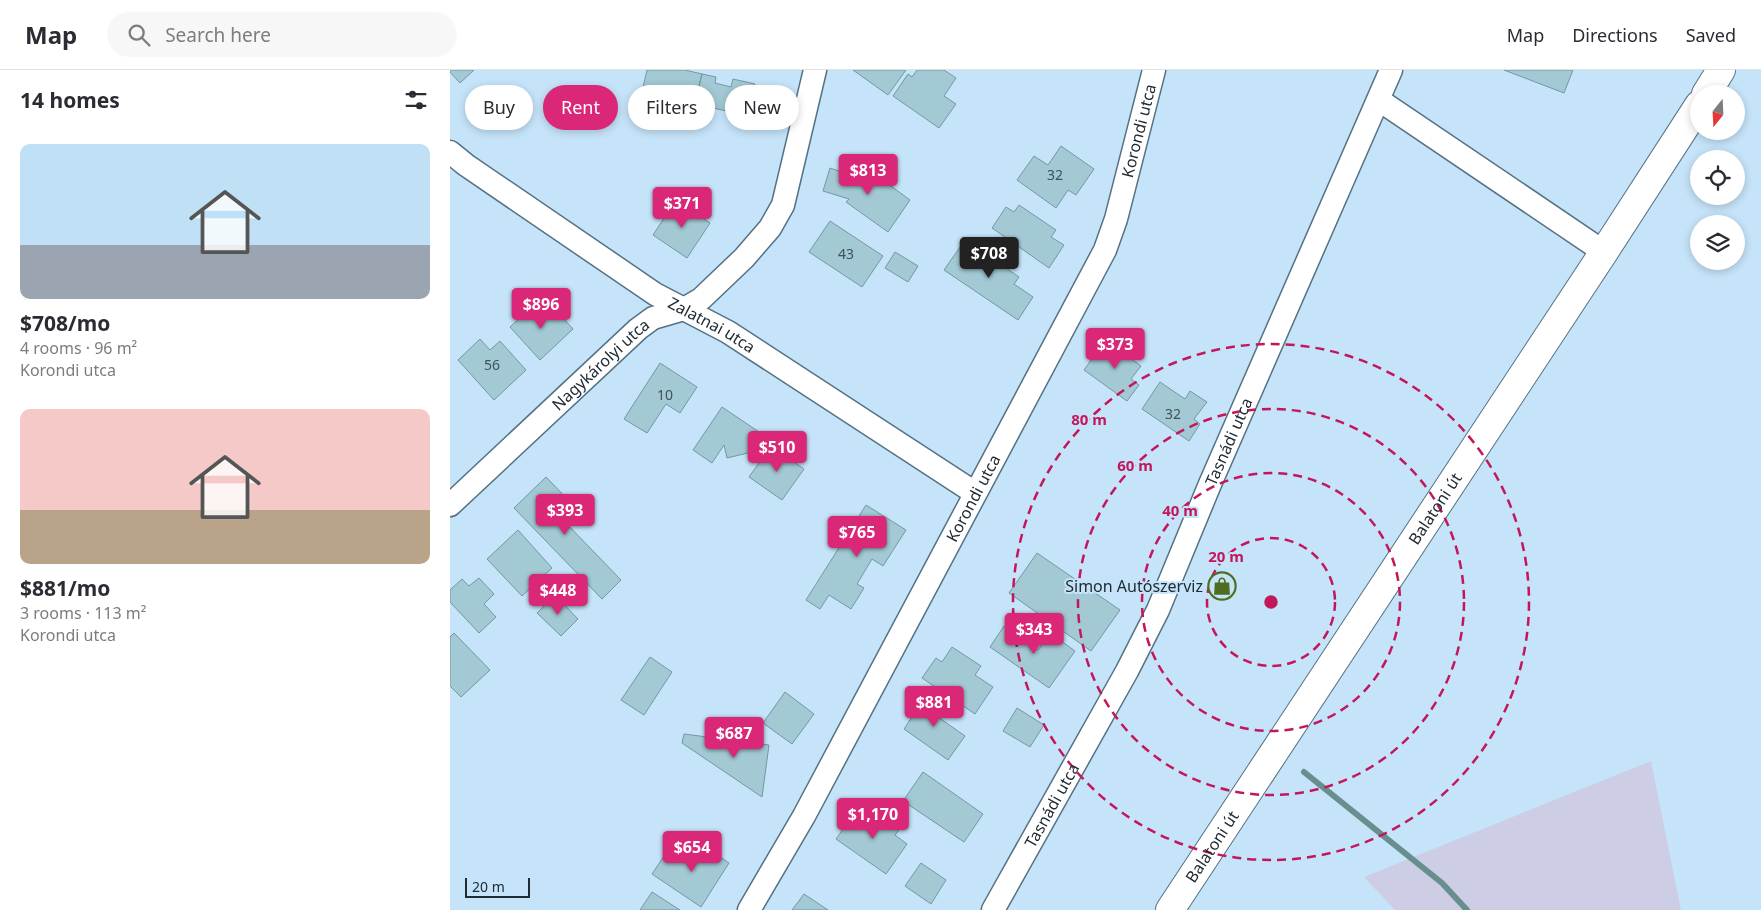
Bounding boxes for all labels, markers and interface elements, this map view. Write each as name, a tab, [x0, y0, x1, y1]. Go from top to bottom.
search box	[107, 12, 457, 57]
text: Map	[25, 18, 77, 51]
icon: search	[125, 21, 153, 49]
text: Search here	[165, 22, 271, 48]
text: Map	[1507, 23, 1544, 47]
text: Directions	[1572, 23, 1658, 47]
text: Saved	[1686, 23, 1736, 47]
street label: Korondi utca	[1116, 81, 1161, 180]
chip: Buy	[465, 85, 533, 130]
chip: Rent	[543, 85, 618, 130]
chip: Filters	[628, 85, 715, 130]
chip: New	[725, 85, 799, 130]
north arrow	[1690, 85, 1745, 140]
map controls	[1690, 85, 1745, 270]
text: 14 homes	[20, 86, 120, 114]
icon: filters	[402, 86, 430, 114]
button: locate	[1690, 150, 1745, 205]
pin: $813	[838, 154, 898, 196]
text: $813	[850, 159, 886, 181]
house number: 32	[1047, 165, 1063, 184]
icon: home	[180, 177, 270, 267]
pin: $371	[652, 186, 712, 229]
text: $371	[664, 192, 700, 214]
button: layers	[1690, 215, 1745, 270]
pin: $708	[959, 236, 1019, 279]
text: $708	[971, 242, 1007, 264]
house number: 43	[838, 244, 854, 263]
pin: $896	[511, 288, 571, 330]
street label: Zalatnai utca	[664, 292, 760, 358]
text: $896	[523, 293, 559, 315]
text: $708/mo	[20, 309, 110, 337]
street label: Nagykárolyi utca	[547, 313, 654, 415]
pin: $373	[1085, 328, 1145, 370]
text: $373	[1097, 333, 1133, 355]
text: 4 rooms · 96 m²	[20, 337, 137, 359]
house number: 56	[484, 355, 500, 374]
text: Korondi utca	[20, 359, 116, 381]
house number: 10	[657, 385, 673, 404]
street label: Tasnádi utca	[1200, 394, 1257, 489]
house number: 32	[1165, 404, 1181, 423]
text: 80 m	[1071, 409, 1107, 429]
pin: $510	[747, 430, 807, 473]
text: $510	[759, 436, 795, 458]
icon: home	[180, 442, 270, 532]
street label: Korondi utca	[941, 451, 1005, 546]
text: 60 m	[1117, 455, 1153, 475]
street label: Balatoni út	[1403, 468, 1467, 549]
pin: $393	[535, 494, 595, 536]
text: $393	[547, 499, 583, 521]
text: 40 m	[1162, 500, 1198, 520]
pin: $765	[827, 516, 887, 558]
text: $765	[839, 521, 875, 543]
text: 20 m	[1208, 546, 1244, 566]
shop icon: Simon Autószerviz	[1207, 571, 1237, 601]
text: $881/mo	[20, 574, 110, 602]
pin: $448	[528, 574, 588, 616]
place label: Simon Autószerviz	[1065, 575, 1203, 597]
text: $448	[540, 579, 576, 601]
centre of rings	[1262, 593, 1280, 611]
text: 3 rooms · 113 m²	[20, 602, 146, 624]
pin: $343	[1004, 612, 1064, 655]
text: $343	[1016, 618, 1052, 640]
text: Korondi utca	[20, 624, 116, 646]
pin: $881	[904, 686, 964, 728]
text: $881	[916, 691, 952, 713]
pin: $687	[704, 716, 764, 759]
text: $687	[716, 722, 752, 744]
street label: Tasnádi utca	[1019, 759, 1084, 852]
pin: $1,170	[832, 798, 914, 840]
text: $1,170	[848, 803, 898, 825]
street label: Balatoni út	[1180, 806, 1244, 887]
pin: $654	[662, 830, 722, 873]
text: $654	[674, 836, 710, 858]
scale bar	[465, 875, 530, 898]
text: 20 m	[472, 877, 505, 896]

